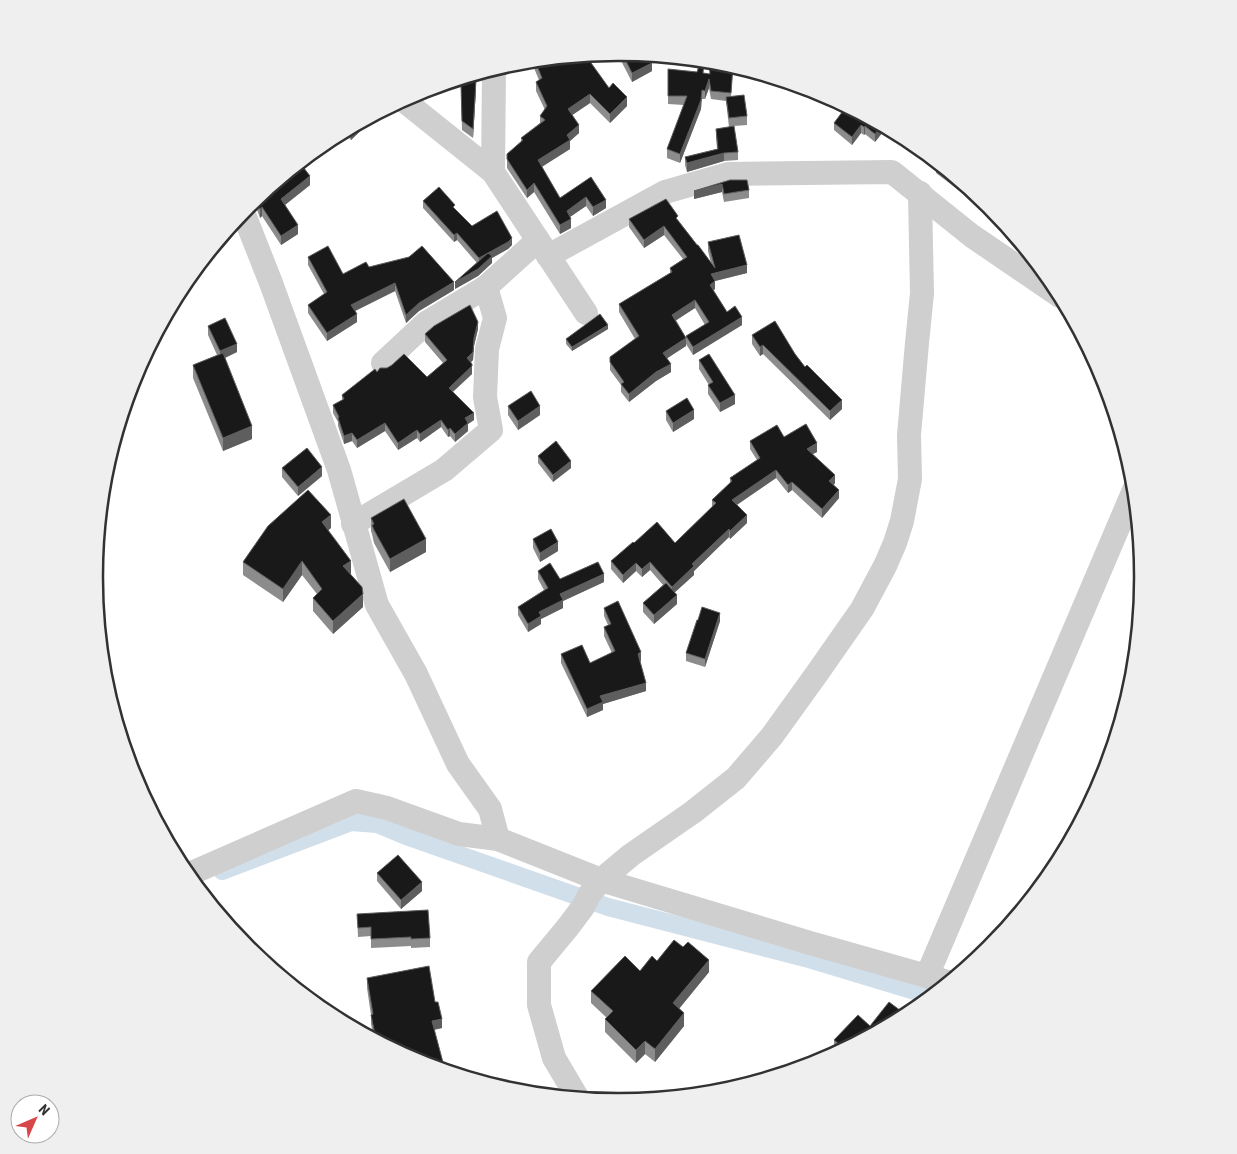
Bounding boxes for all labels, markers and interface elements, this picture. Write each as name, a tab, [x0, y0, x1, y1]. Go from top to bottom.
north arrow	[10, 1094, 60, 1144]
text: N	[36, 1101, 53, 1118]

